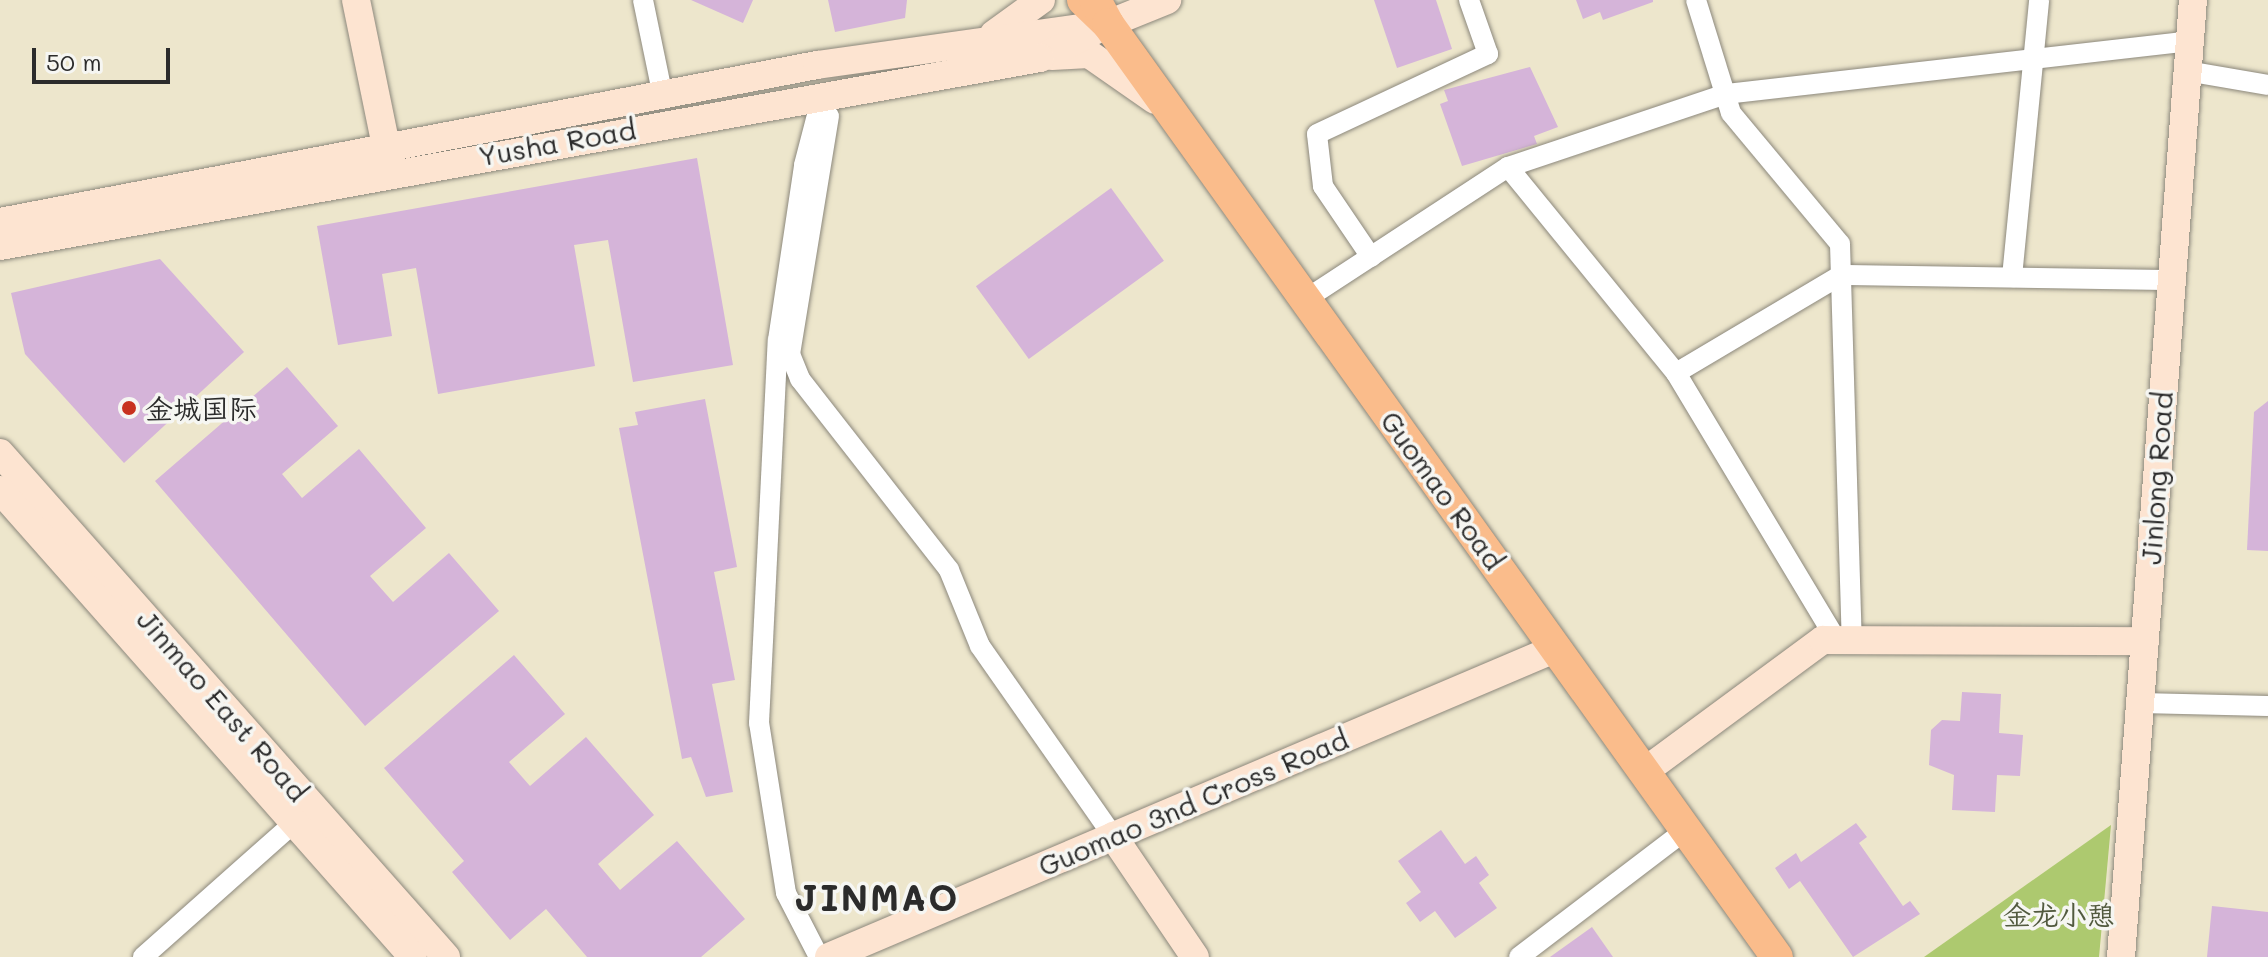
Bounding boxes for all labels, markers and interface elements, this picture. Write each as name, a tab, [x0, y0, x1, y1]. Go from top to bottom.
scale bar	[36, 32, 174, 82]
text: 50 m	[46, 46, 102, 77]
street label: Yusha Road	[476, 112, 638, 172]
street label: Jinlong Road	[2133, 390, 2179, 566]
place label: 金城国际	[145, 391, 257, 425]
marker: 金城国际	[120, 399, 138, 417]
street label: Guomao Road	[1374, 404, 1512, 576]
street label: Jinmao East Road	[131, 602, 315, 808]
street label: Guomao 3nd Cross Road	[1033, 721, 1353, 883]
district label: JINMAO	[795, 875, 959, 919]
park label: 金龙小憩	[2003, 897, 2115, 931]

